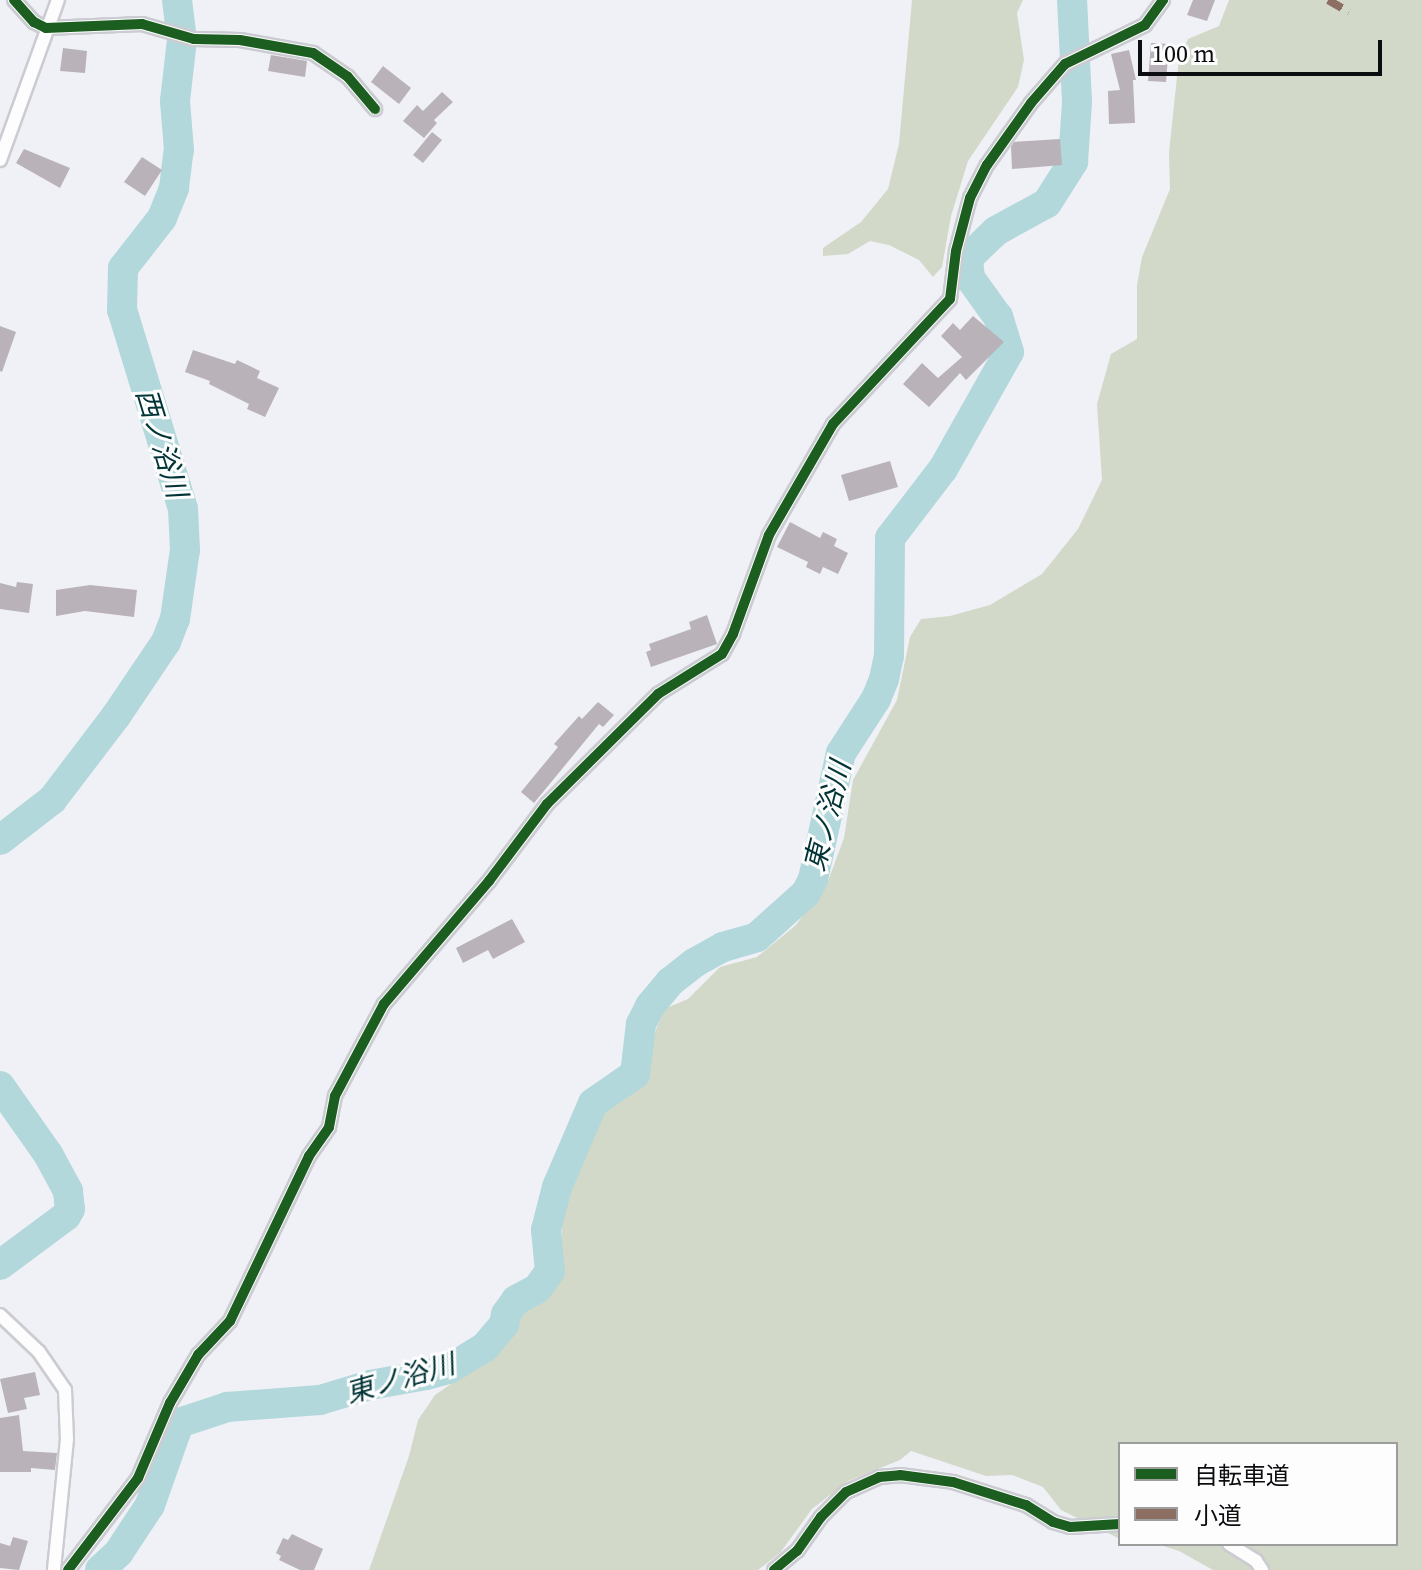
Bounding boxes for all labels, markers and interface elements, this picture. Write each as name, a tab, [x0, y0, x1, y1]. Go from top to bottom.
scale bar	[1142, 24, 1386, 74]
text: 100 m	[1152, 37, 1215, 70]
water label: 西ノ浴川	[130, 385, 194, 501]
water label: 東ノ浴川	[797, 758, 857, 874]
water label: 東ノ浴川	[342, 1346, 458, 1410]
legend	[1118, 1442, 1398, 1546]
text: 自転車道	[1194, 1459, 1290, 1492]
text: 小道	[1194, 1499, 1242, 1532]

